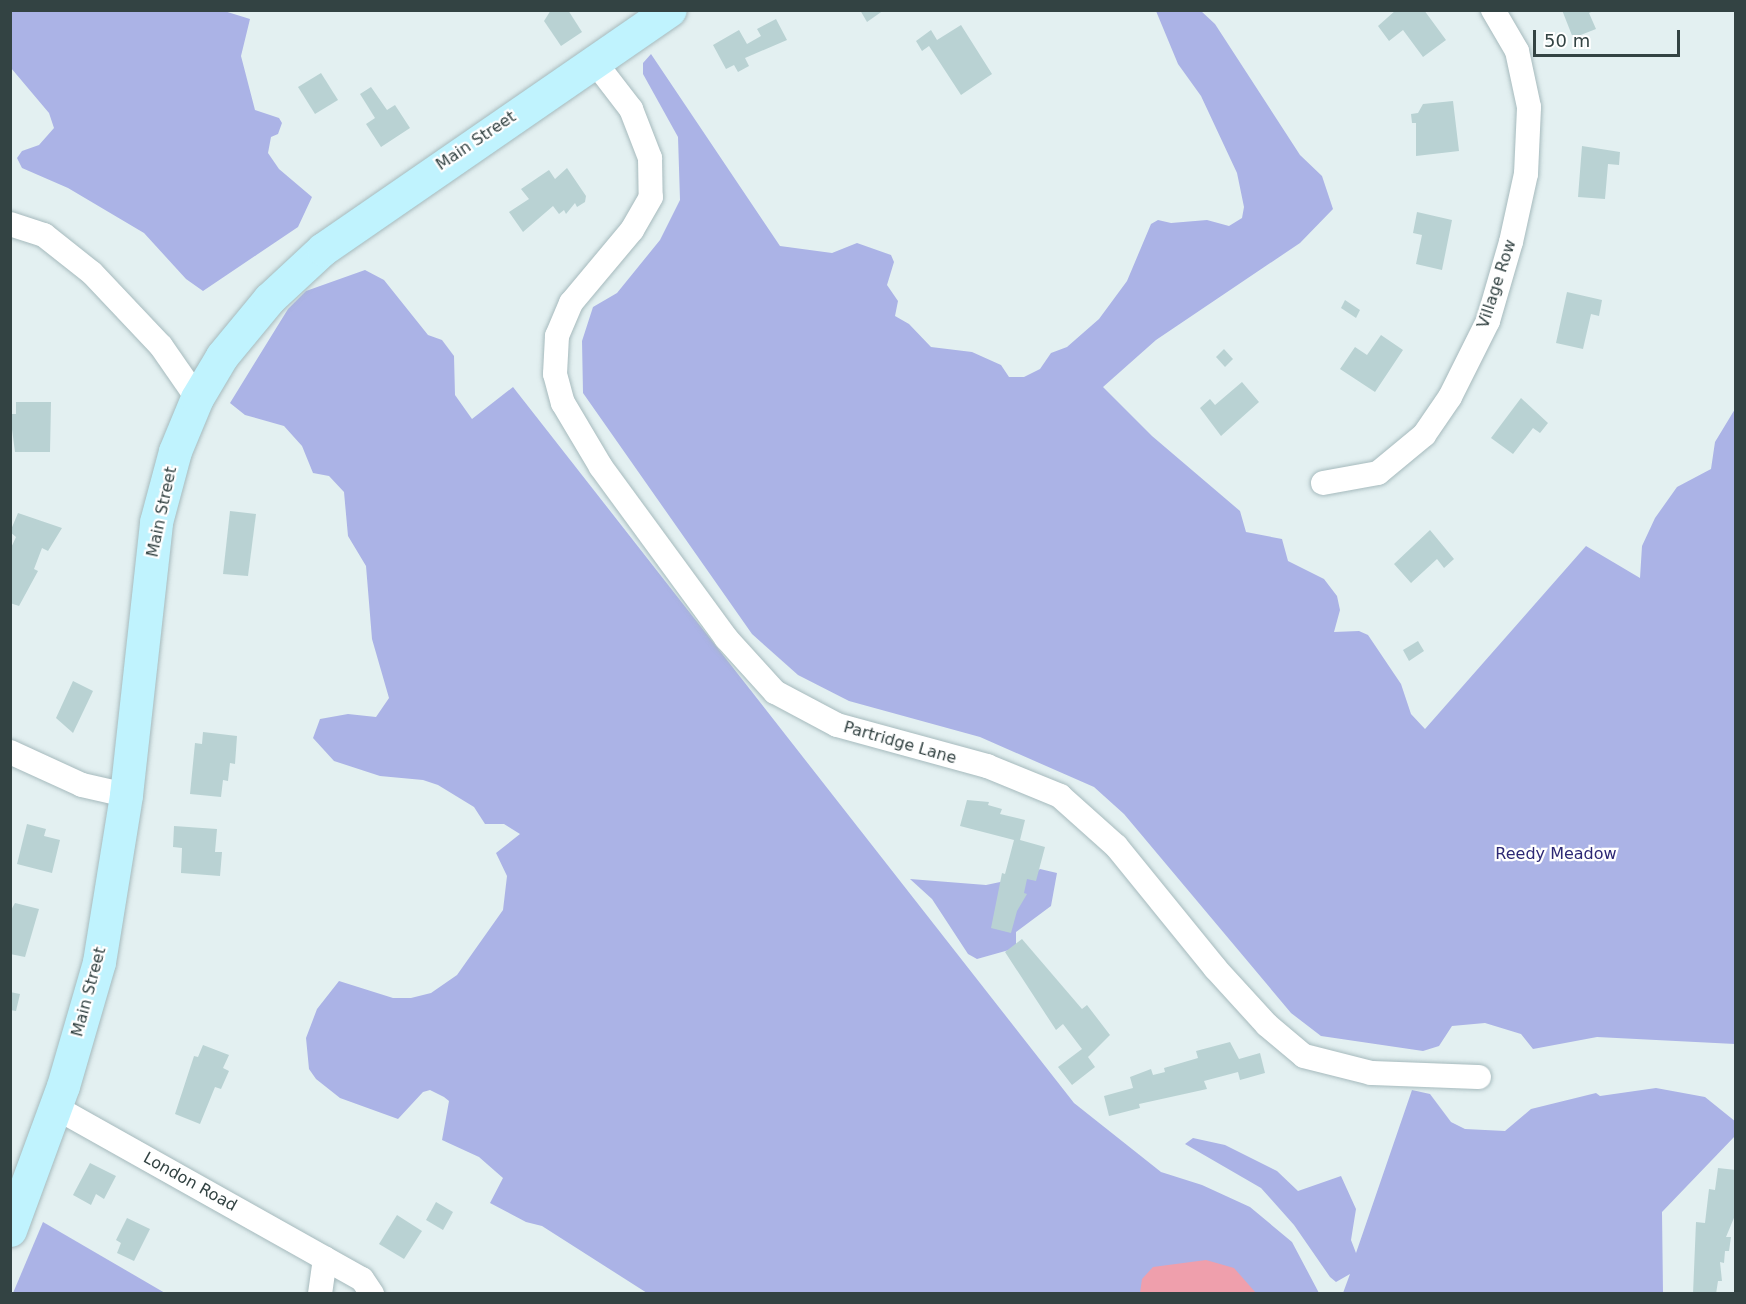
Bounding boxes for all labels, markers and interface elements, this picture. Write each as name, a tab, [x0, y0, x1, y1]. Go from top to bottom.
scale bar	[1536, 18, 1683, 56]
text: 50 m	[1544, 30, 1590, 51]
street label: Main Street	[433, 107, 519, 175]
street label: Village Row	[1474, 237, 1520, 331]
street label: Main Street	[143, 465, 181, 559]
street label: Partridge Lane	[841, 718, 959, 768]
park label: Reedy Meadow	[1495, 844, 1617, 864]
street label: Main Street	[68, 945, 110, 1039]
street label: London Road	[140, 1148, 240, 1216]

